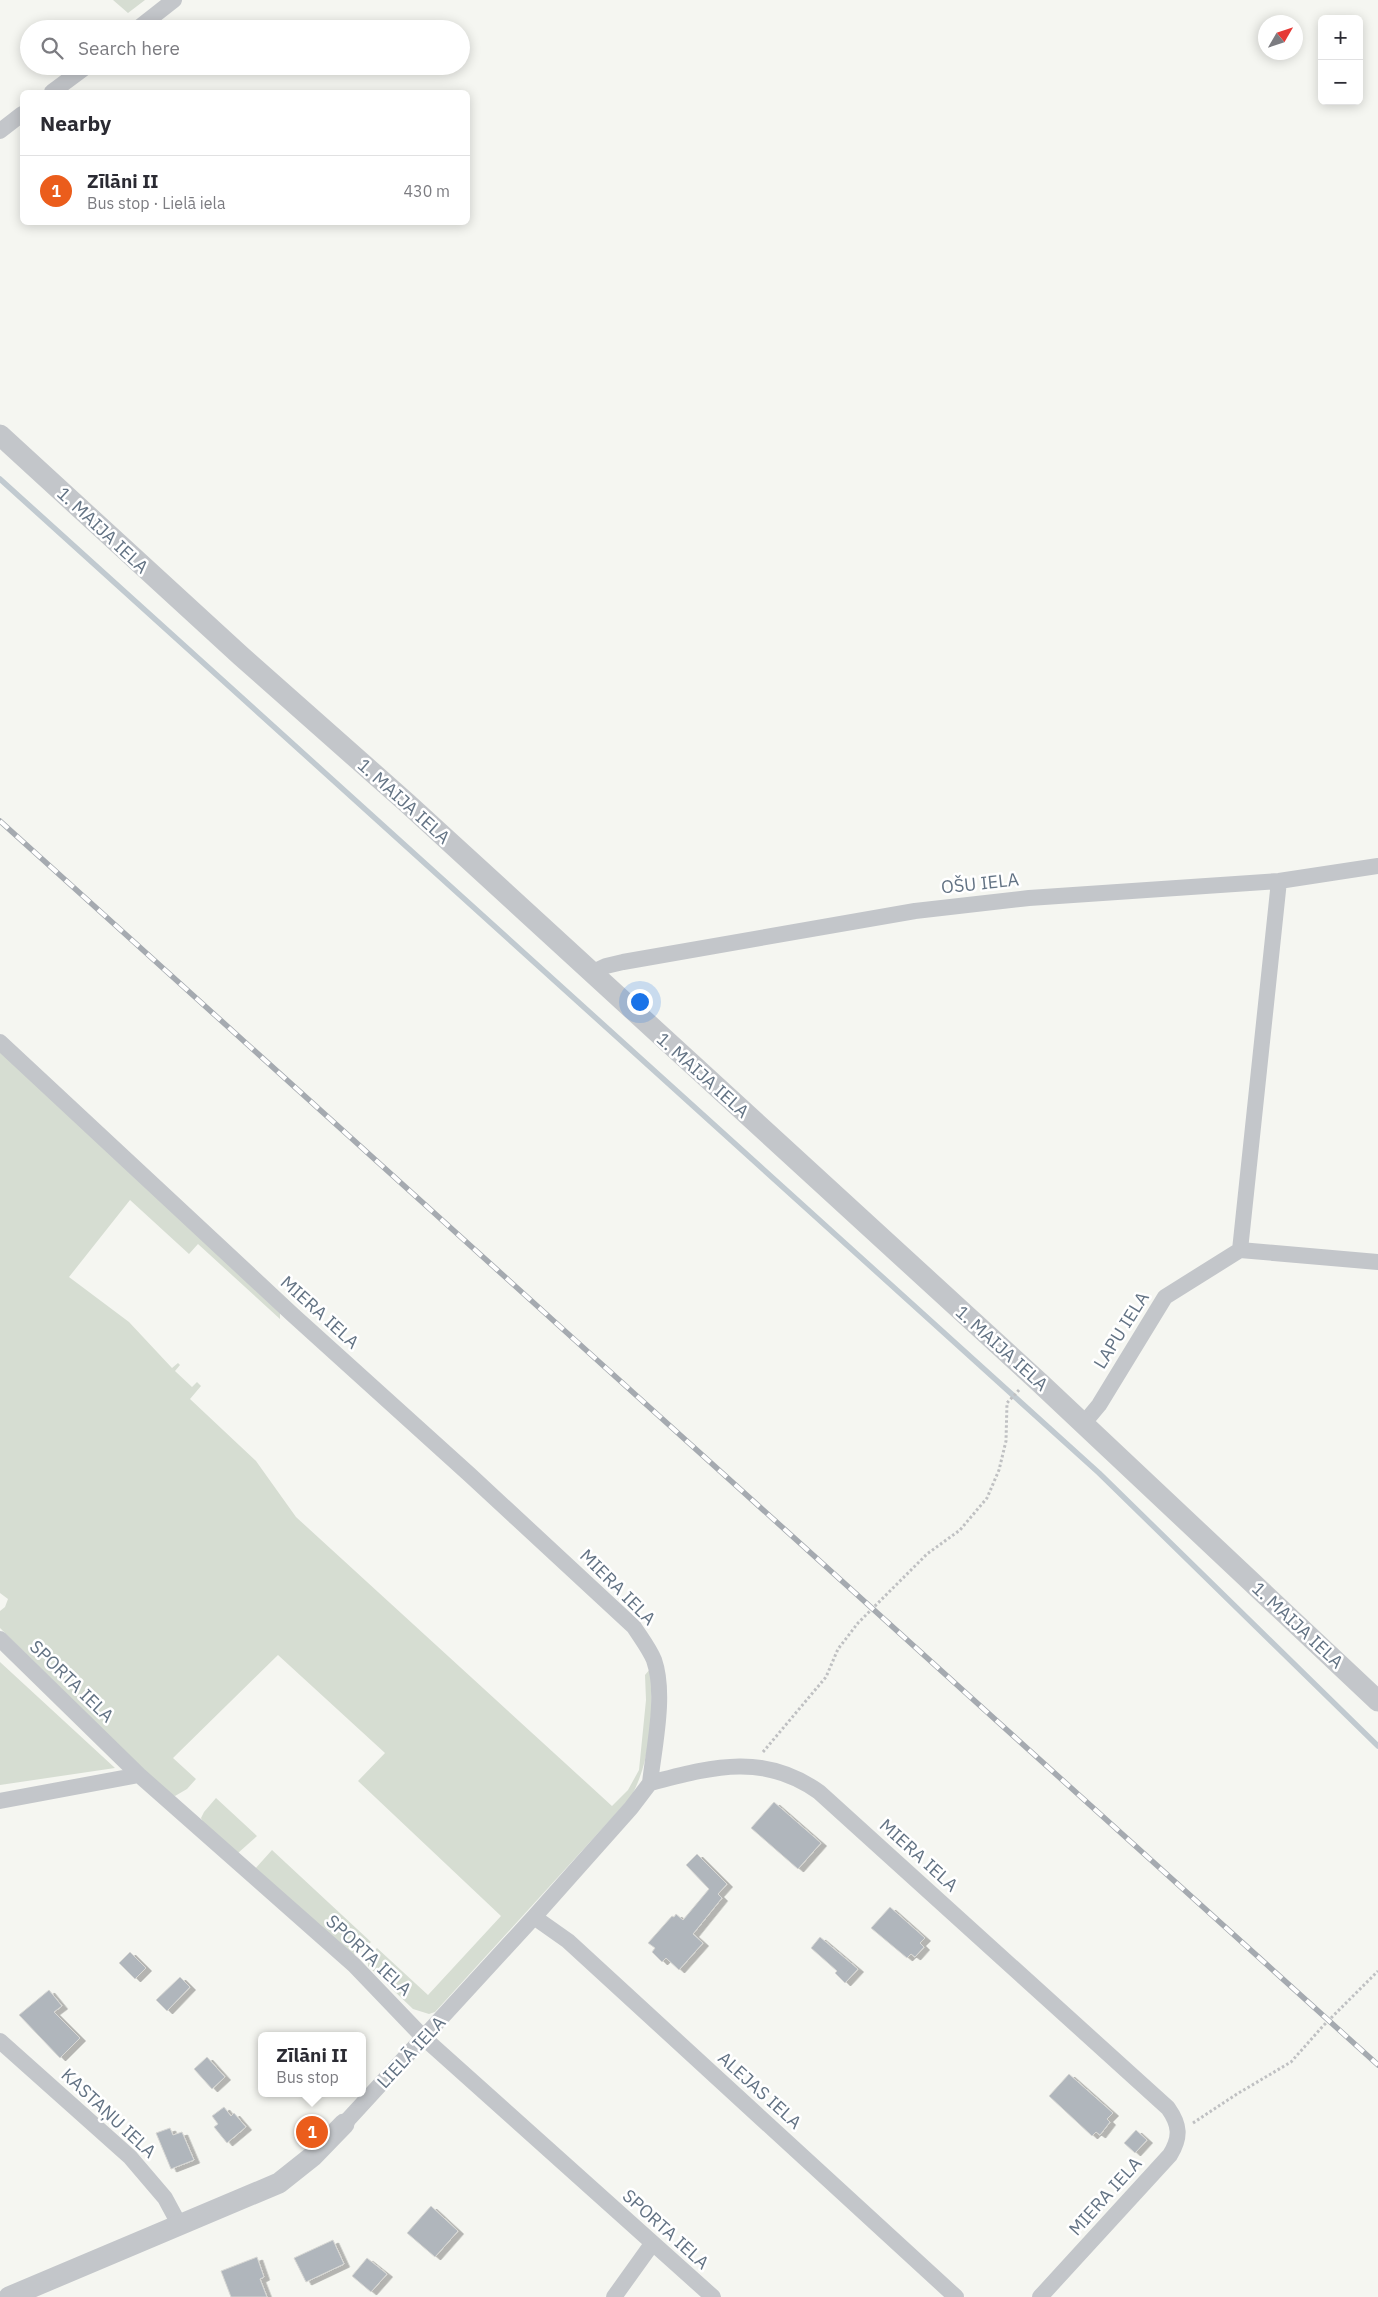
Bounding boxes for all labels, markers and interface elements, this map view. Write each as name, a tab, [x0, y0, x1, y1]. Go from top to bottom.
north arrow	[1258, 15, 1303, 60]
map controls	[1318, 15, 1363, 105]
button: +	[1318, 15, 1363, 60]
search box	[20, 20, 470, 75]
icon: search	[38, 34, 66, 62]
text: Search here	[78, 36, 180, 60]
button: −	[1318, 60, 1363, 105]
text: Nearby	[40, 109, 111, 137]
text: Zīlāni II	[87, 169, 159, 193]
text: 1	[51, 181, 61, 201]
text: 430 m	[403, 181, 450, 201]
text: Bus stop · Lielā iela	[87, 193, 226, 213]
street label: 1. MAIJA IELA	[52, 482, 154, 579]
street label: 1. MAIJA IELA	[353, 753, 455, 849]
street label: OŠU IELA	[940, 866, 1021, 899]
your location	[627, 989, 653, 1015]
street label: 1. MAIJA IELA	[652, 1027, 754, 1123]
street label: MIERA IELA	[276, 1271, 365, 1354]
street label: LAPU IELA	[1088, 1287, 1154, 1373]
street label: 1. MAIJA IELA	[951, 1300, 1053, 1396]
street label: MIERA IELA	[575, 1544, 661, 1630]
street label: 1. MAIJA IELA	[1247, 1577, 1349, 1674]
street label: SPORTA IELA	[25, 1635, 119, 1727]
street label: MIERA IELA	[875, 1814, 964, 1897]
street label: SPORTA IELA	[321, 1910, 417, 2001]
street label: LIELĀ IELA	[372, 2011, 451, 2093]
popup	[258, 2032, 366, 2097]
text: Zīlāni II	[276, 2043, 348, 2067]
street label: ALEJAS IELA	[713, 2046, 807, 2134]
street label: KASTAŅU IELA	[57, 2063, 162, 2163]
text: Bus stop	[276, 2067, 339, 2087]
pin: 1	[296, 2113, 328, 2151]
street label: MIERA IELA	[1064, 2151, 1147, 2240]
street label: SPORTA IELA	[618, 2184, 714, 2274]

